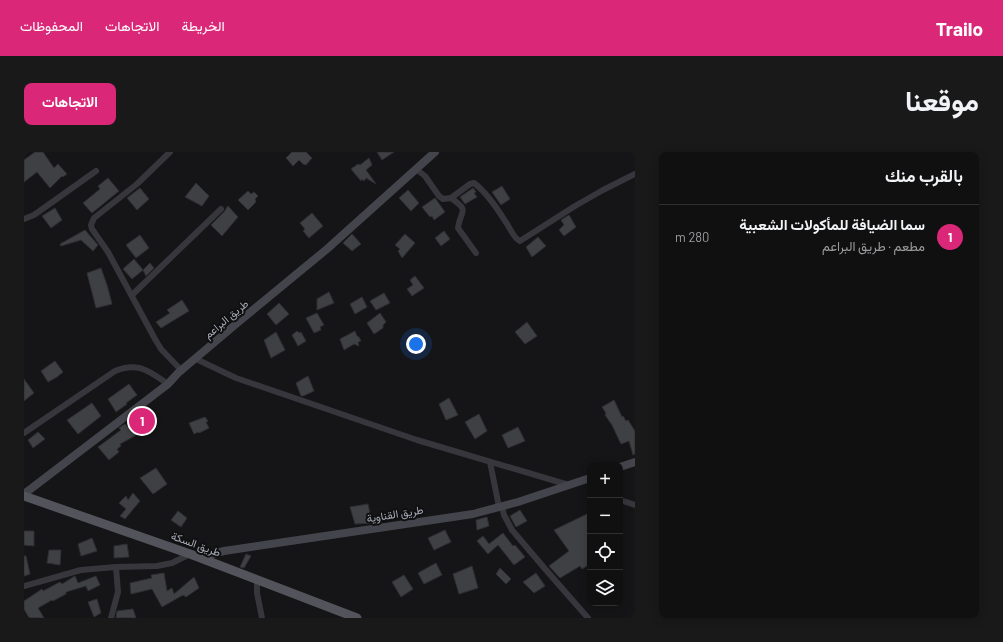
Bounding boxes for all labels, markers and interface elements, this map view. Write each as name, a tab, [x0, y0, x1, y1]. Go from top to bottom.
text: المحفوظات	[20, 17, 83, 34]
text: الاتجاهات	[105, 17, 159, 34]
text: الخريطة	[181, 17, 225, 34]
text: Trailo	[936, 17, 983, 40]
button: الاتجاهات	[24, 83, 116, 125]
text: موقعنا	[905, 83, 979, 117]
text: بالقرب منك	[885, 165, 963, 185]
text: سما الضيافة للمأكولات الشعبية	[739, 215, 925, 233]
text: 280 m	[675, 229, 709, 245]
text: 1	[948, 229, 952, 245]
text: مطعم · طريق البراعم	[822, 238, 925, 254]
street label: طريق البراعم	[201, 296, 252, 342]
your location	[406, 334, 426, 354]
pin: 1	[129, 406, 155, 436]
map controls	[587, 462, 623, 606]
button: +	[587, 462, 623, 498]
button: −	[587, 498, 623, 534]
street label: طريق القناوية	[366, 503, 424, 525]
street label: طريق السكة	[169, 529, 223, 559]
button: locate	[587, 534, 623, 570]
button: layers	[587, 570, 623, 606]

